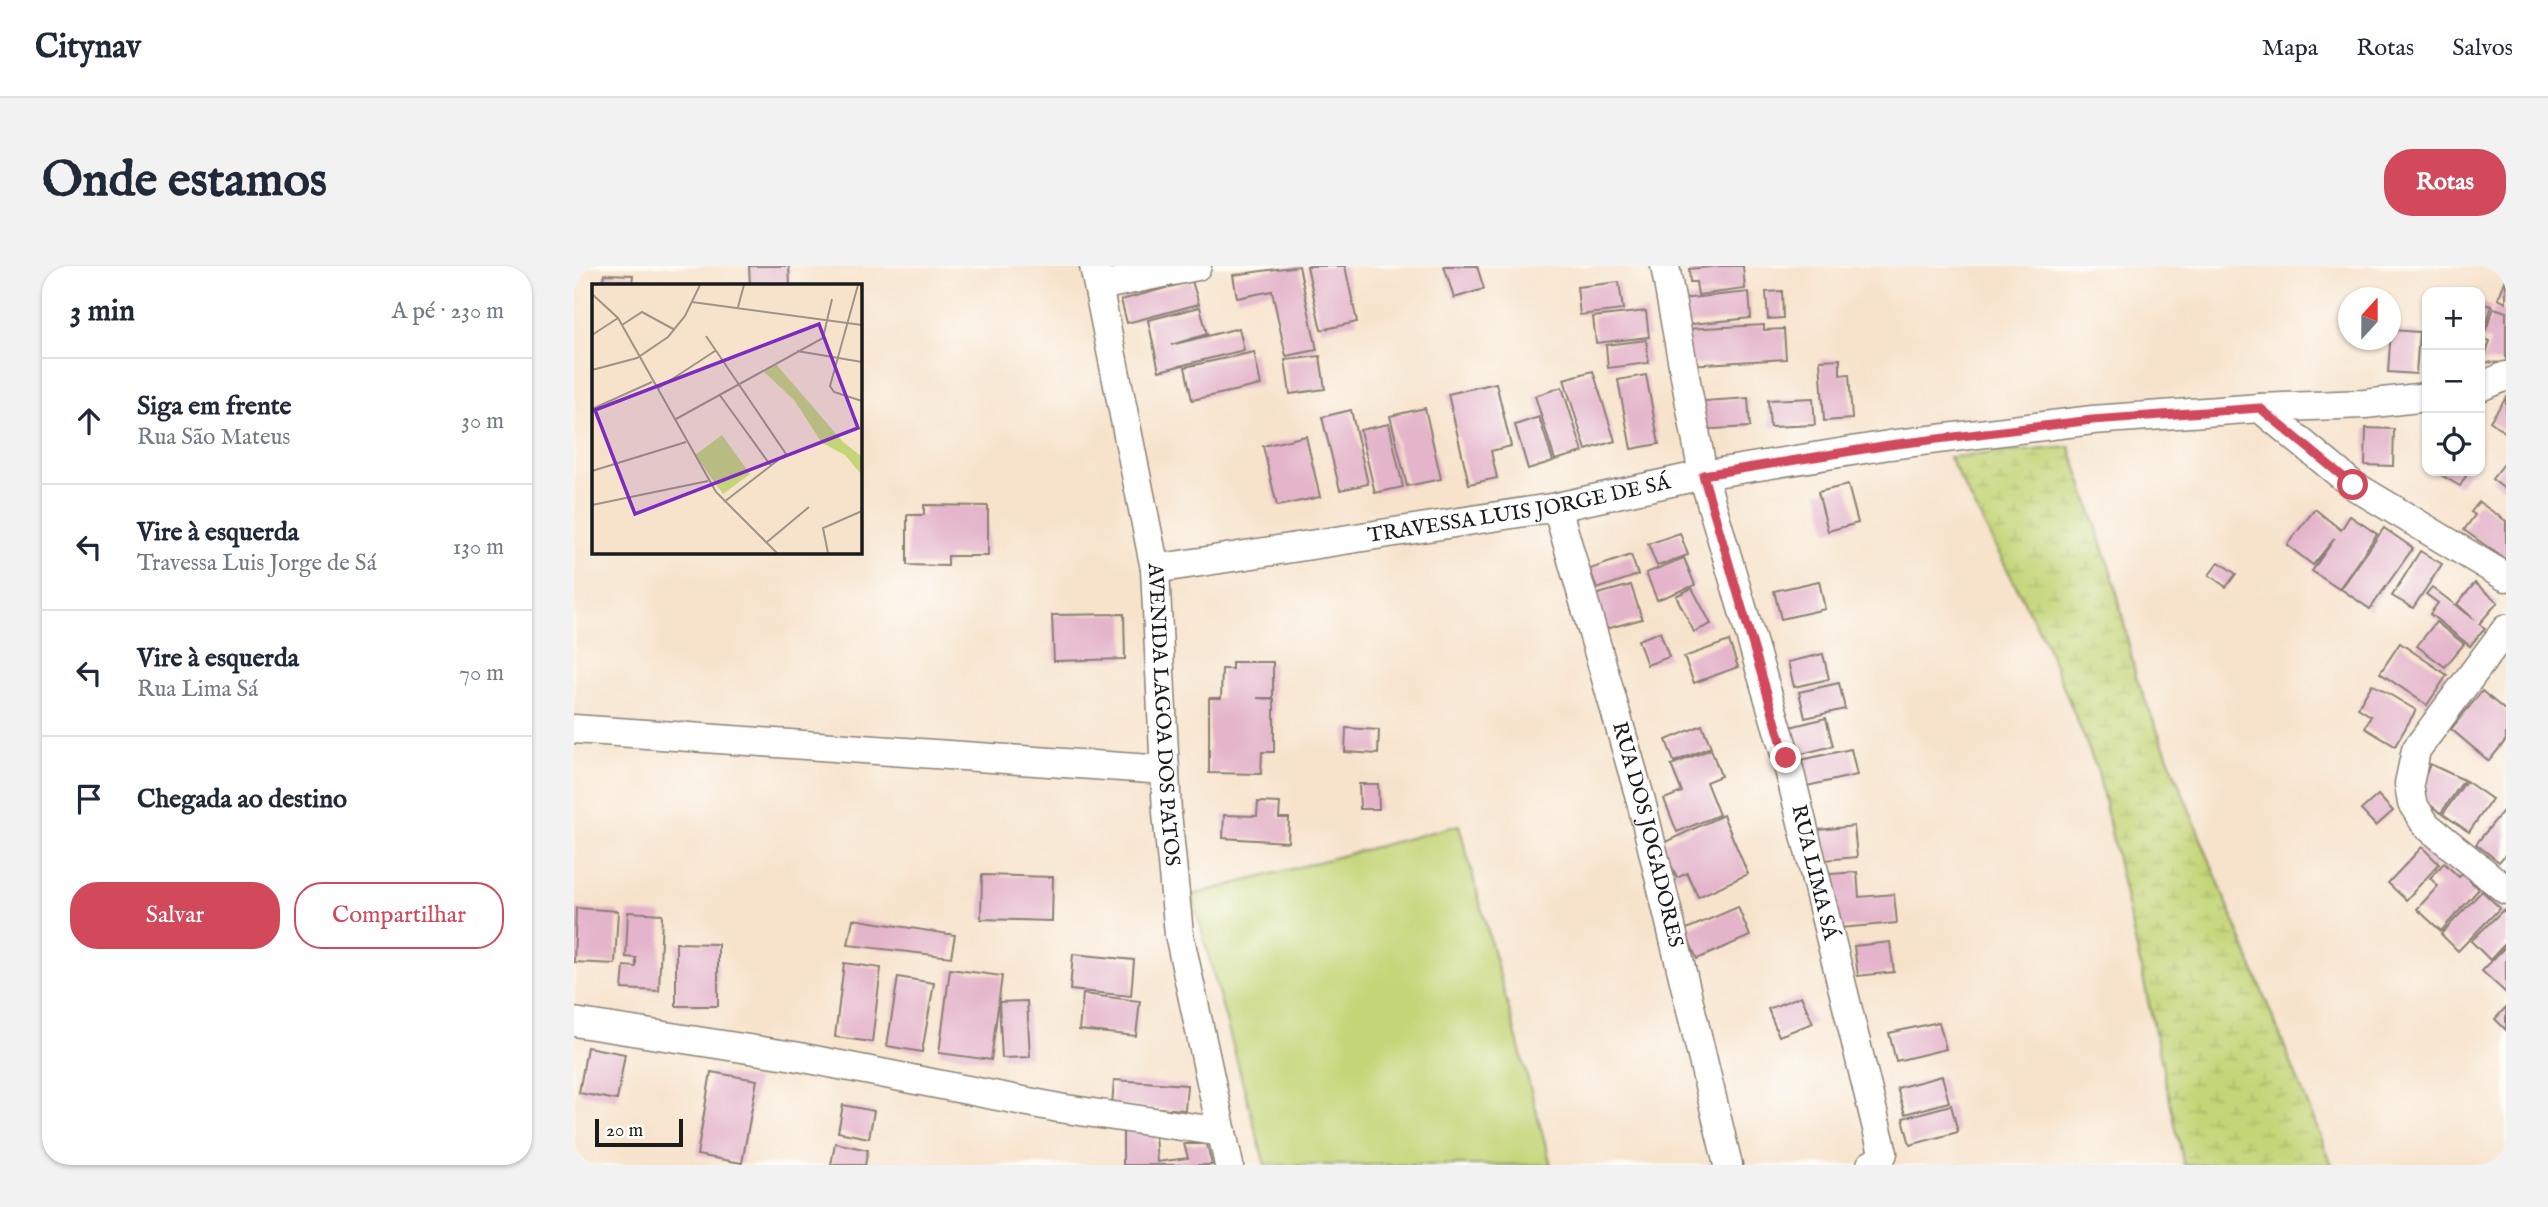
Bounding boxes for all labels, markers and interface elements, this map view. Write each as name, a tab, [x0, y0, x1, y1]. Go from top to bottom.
text: Citynav	[35, 27, 141, 69]
text: Mapa	[2262, 33, 2318, 64]
text: Rotas	[2356, 33, 2414, 64]
text: Salvos	[2452, 33, 2513, 64]
button: Rotas	[2384, 149, 2506, 216]
text: Onde estamos	[42, 151, 327, 213]
inset map	[592, 284, 861, 553]
north arrow	[2338, 287, 2401, 350]
map controls	[2422, 287, 2485, 476]
button: +	[2422, 287, 2485, 350]
text: 3 min	[70, 293, 135, 331]
text: A pé · 230 m	[392, 297, 504, 326]
button: −	[2422, 350, 2485, 413]
text: Siga em frente	[137, 390, 292, 423]
icon: ahead	[70, 402, 108, 440]
text: 30 m	[461, 407, 504, 436]
button: locate	[2422, 413, 2485, 476]
text: Rua São Mateus	[137, 423, 290, 452]
street label: TRAVESSA LUIS JORGE DE SÁ	[1366, 468, 1674, 550]
route start	[2337, 469, 2368, 500]
text: Vire à esquerda	[137, 516, 299, 549]
icon: left	[70, 528, 108, 566]
text: 130 m	[453, 533, 504, 562]
text: Travessa Luis Jorge de Sá	[137, 549, 377, 578]
street label: AVENIDA LAGOA DOS PATOS	[1141, 561, 1186, 868]
text: Vire à esquerda	[137, 642, 299, 675]
icon: left	[70, 654, 108, 692]
text: 70 m	[459, 659, 504, 688]
text: Rua Lima Sá	[137, 675, 258, 704]
street label: RUA DOS JOGADORES	[1606, 719, 1689, 950]
route end	[1770, 742, 1801, 773]
icon: arrive	[70, 780, 108, 818]
text: Chegada ao destino	[137, 783, 347, 816]
street label: RUA LIMA SÁ	[1785, 802, 1845, 943]
button: Salvar	[70, 882, 280, 949]
button: Compartilhar	[294, 882, 504, 949]
scale bar	[595, 1116, 682, 1148]
text: 20 m	[606, 1119, 643, 1143]

